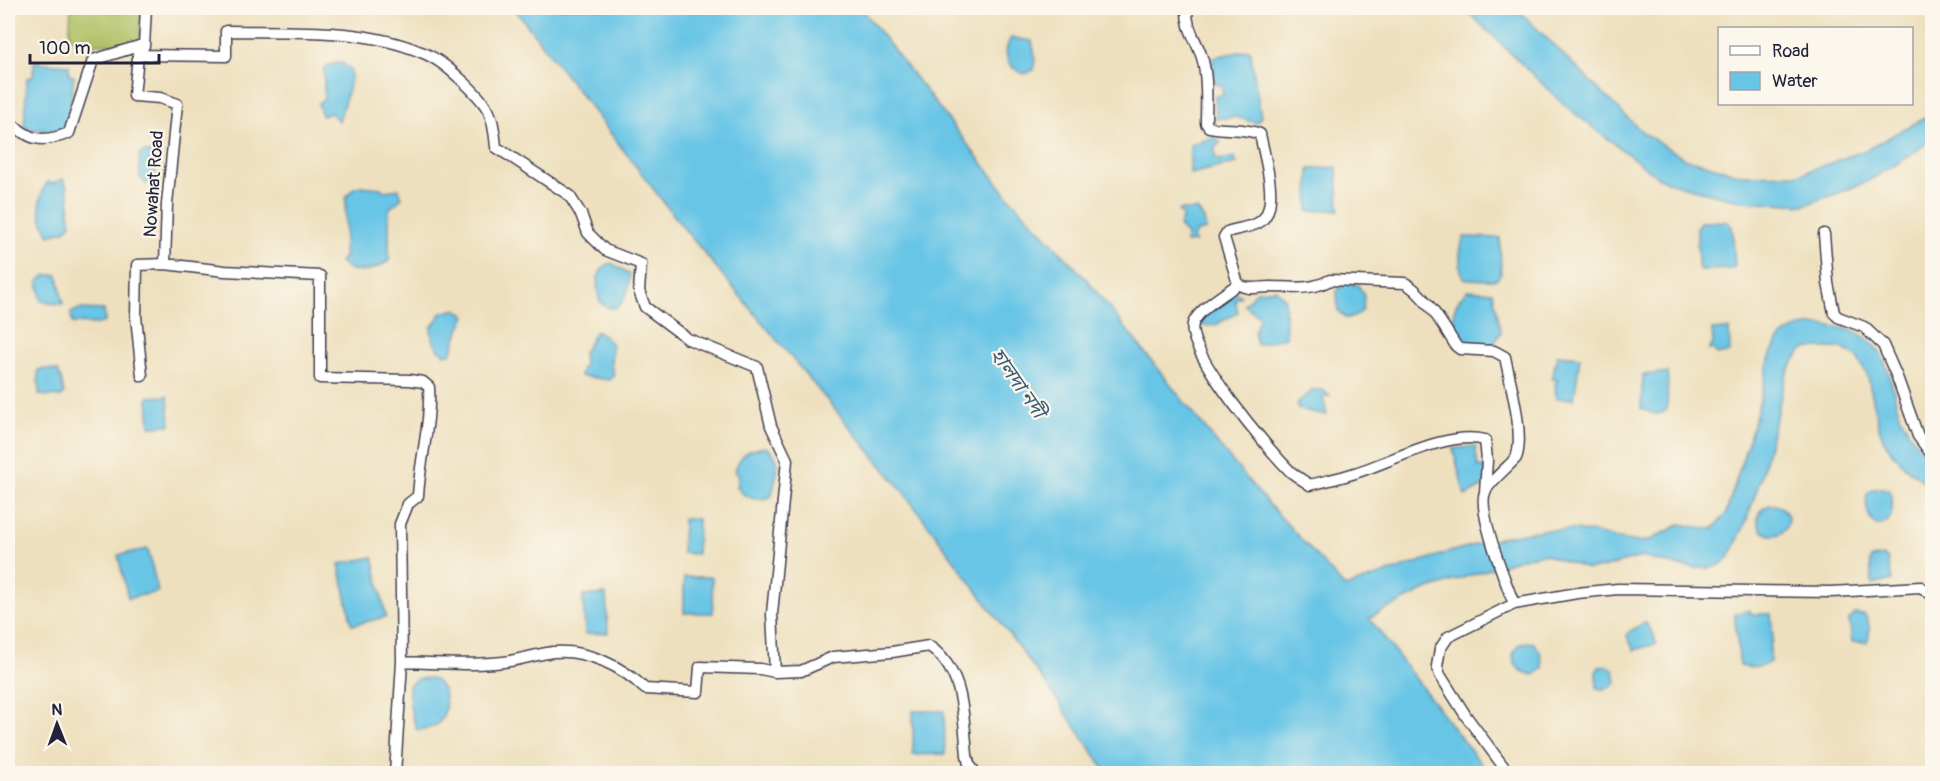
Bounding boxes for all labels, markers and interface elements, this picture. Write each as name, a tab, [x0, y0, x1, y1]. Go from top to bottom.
scale bar	[30, 27, 159, 65]
legend	[1718, 27, 1913, 105]
text: 100 m	[39, 37, 91, 60]
text: Road	[1772, 40, 1809, 63]
text: Water	[1772, 70, 1818, 93]
street label: Nowahat Road	[139, 130, 169, 238]
water label: হালদা নদী	[985, 343, 1053, 426]
north arrow	[27, 694, 87, 754]
text: N	[51, 700, 63, 720]

